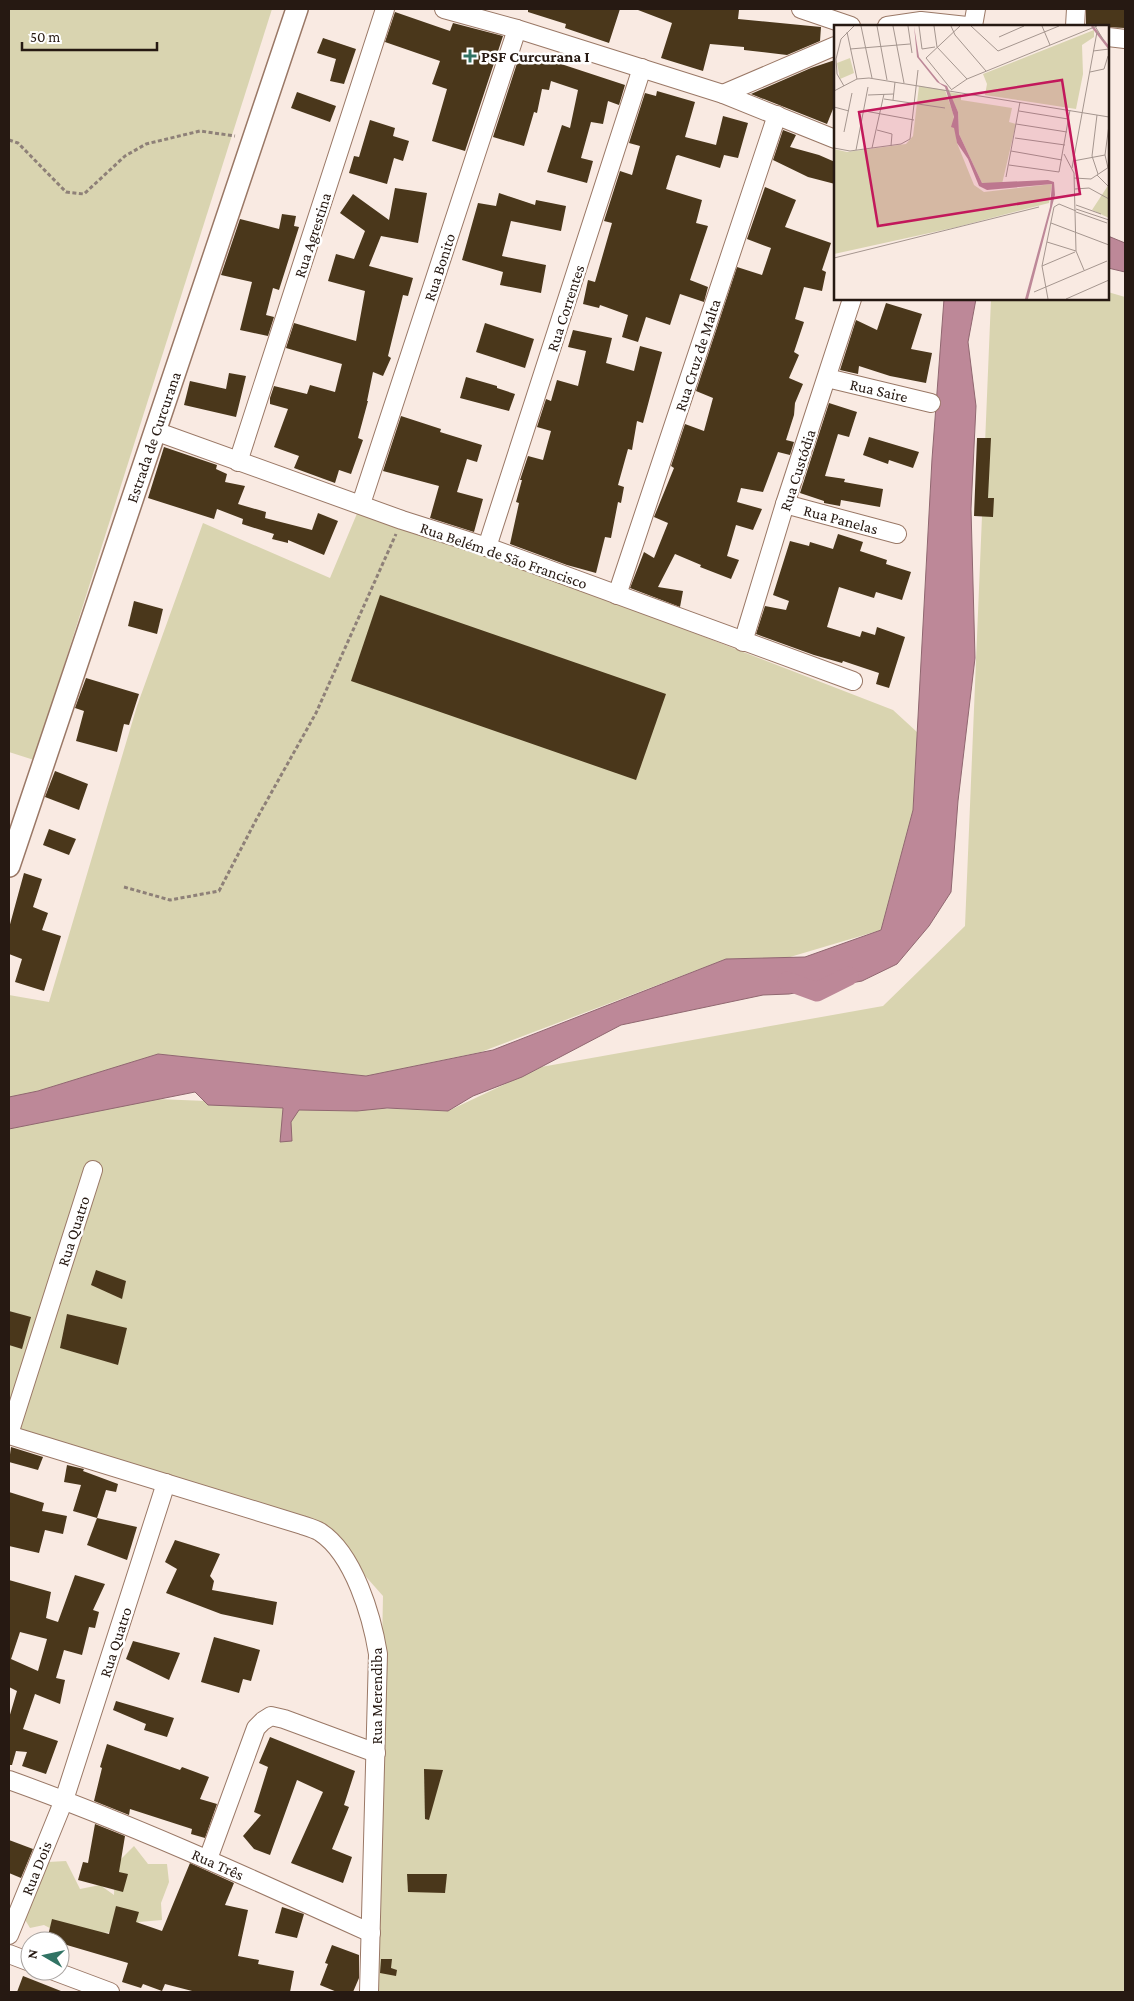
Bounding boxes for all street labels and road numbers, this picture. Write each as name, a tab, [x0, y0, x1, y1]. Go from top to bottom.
street label: Rua Agrestina	[291, 190, 335, 280]
street label: Rua Bonito	[421, 231, 458, 303]
street label: Rua Correntes	[543, 263, 587, 354]
street label: Rua Cruz de Malta	[671, 296, 724, 413]
street label: Estrada de Curcurana	[123, 369, 184, 505]
street label: Rua Saire	[848, 376, 910, 405]
street label: Rua Custódia	[776, 427, 819, 513]
street label: Rua Panelas	[802, 501, 880, 538]
street label: Rua Belém de São Francisco	[418, 519, 590, 592]
street label: Rua Quatro	[54, 1194, 93, 1268]
street label: Rua Quatro	[96, 1605, 135, 1679]
street label: Rua Merendiba	[368, 1647, 385, 1745]
street label: Rua Dois	[18, 1839, 55, 1898]
street label: Rua Três	[189, 1846, 246, 1883]

